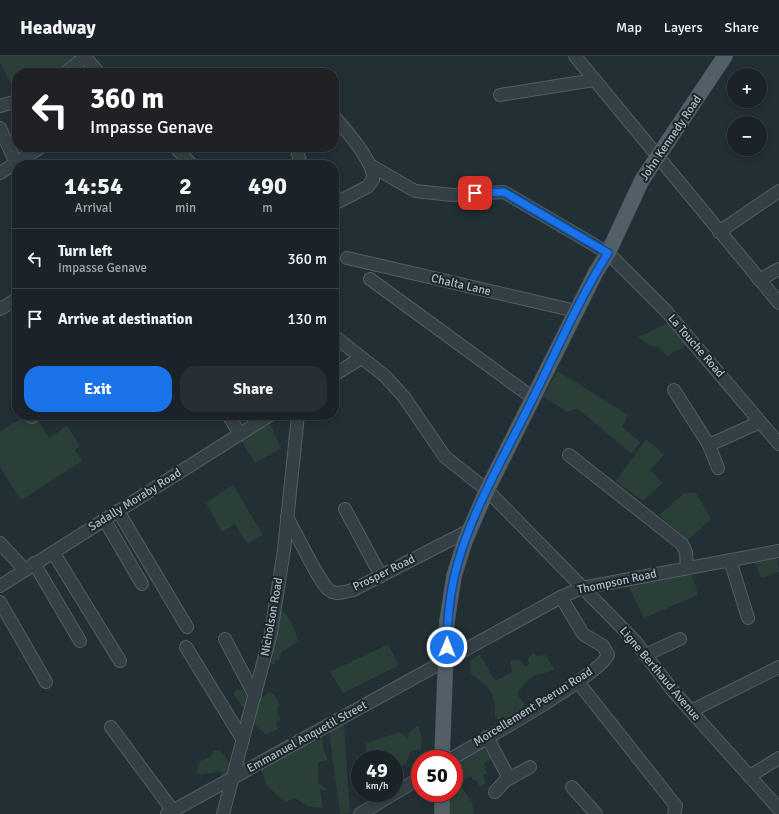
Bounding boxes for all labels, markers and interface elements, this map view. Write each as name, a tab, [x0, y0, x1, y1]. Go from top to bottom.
text: Headway	[20, 16, 96, 40]
text: Map	[616, 19, 642, 36]
text: Layers	[664, 19, 703, 36]
text: Share	[725, 19, 759, 36]
map controls	[727, 68, 767, 156]
button: +	[727, 68, 767, 108]
text: 360 m	[90, 82, 164, 116]
icon: left	[24, 84, 76, 136]
street label: John Kennedy Road	[637, 92, 705, 184]
text: Impasse Genave	[90, 116, 213, 138]
button: −	[727, 116, 767, 156]
text: 14:54	[64, 171, 123, 201]
text: 2	[179, 171, 192, 201]
text: 490	[248, 171, 287, 201]
pin	[458, 176, 492, 210]
icon: arrive	[464, 182, 486, 204]
text: Arrival	[75, 200, 112, 216]
text: min	[175, 200, 196, 216]
text: m	[262, 200, 273, 216]
text: Turn left	[58, 242, 112, 260]
icon: left	[24, 248, 46, 270]
text: 360 m	[287, 250, 327, 268]
text: Impasse Genave	[58, 260, 147, 276]
street label: Chalta Lane	[430, 271, 492, 299]
icon: arrive	[24, 308, 46, 330]
text: Arrive at destination	[58, 310, 193, 328]
text: 130 m	[287, 310, 327, 328]
street label: La Touche Road	[664, 311, 728, 381]
button: Exit	[24, 366, 172, 412]
button: Share	[180, 366, 327, 412]
street label: Sadally Moraby Road	[86, 465, 184, 535]
street label: Prosper Road	[350, 551, 418, 595]
street label: Thompson Road	[576, 566, 658, 598]
street label: Nicholson Road	[258, 576, 286, 658]
street label: Ligne Berthaud Avenue	[616, 624, 704, 724]
position arrow	[426, 626, 468, 668]
street label: Morcellement Peerun Road	[471, 664, 595, 750]
street label: Emmanuel Anquetil Street	[244, 698, 370, 776]
speed limit sign: 50	[411, 750, 463, 802]
text: 49	[366, 758, 388, 783]
text: km/h	[366, 780, 388, 792]

